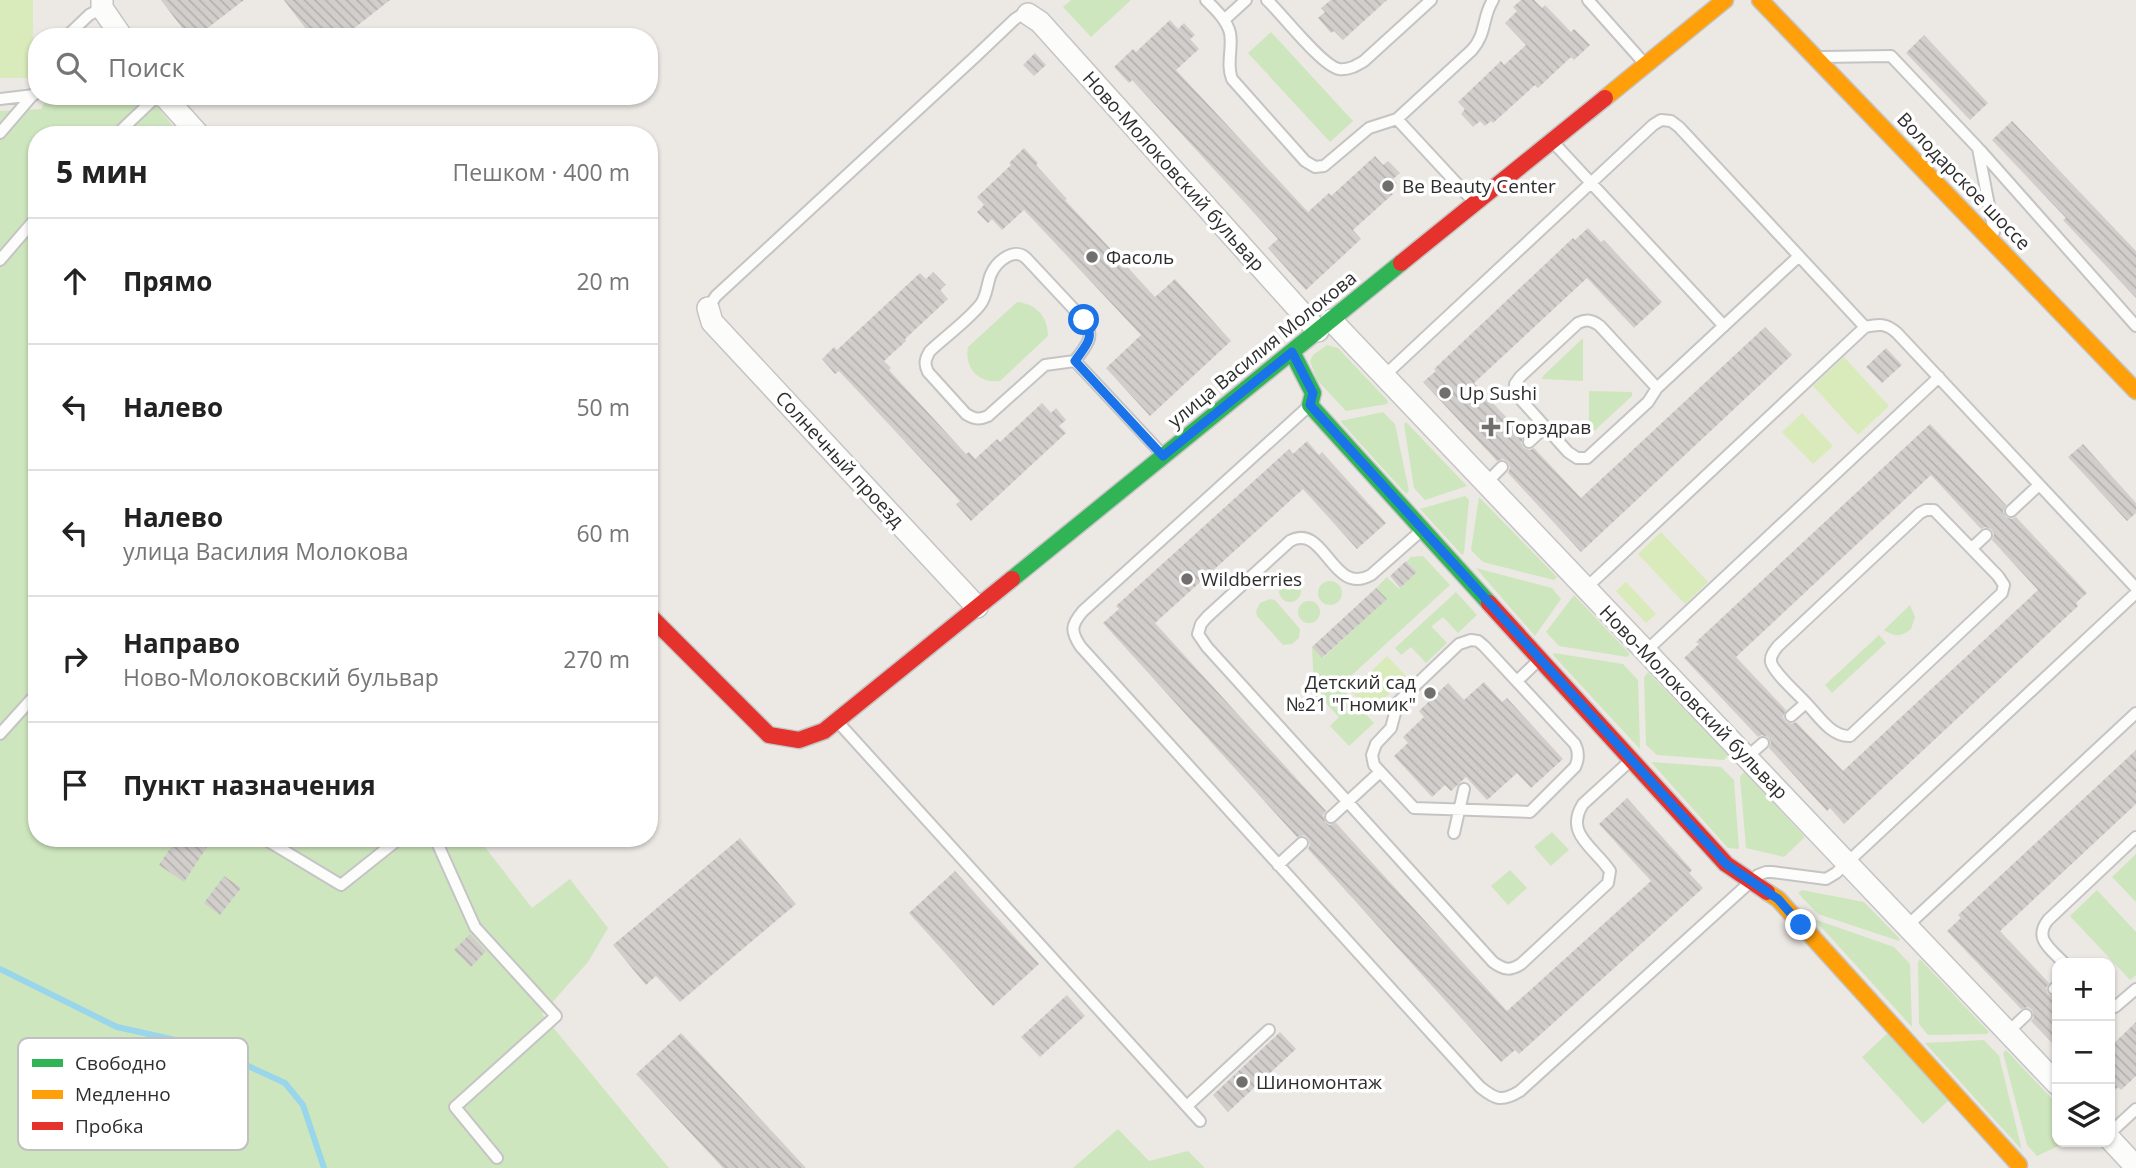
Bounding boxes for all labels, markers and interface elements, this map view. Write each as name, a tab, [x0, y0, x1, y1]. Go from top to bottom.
search box	[28, 28, 658, 105]
icon: search	[52, 48, 90, 86]
text: Поиск	[108, 49, 185, 85]
street label: Ново-Молоковский бульвар	[1077, 65, 1271, 277]
street label: Володарское шоссе	[1891, 106, 2037, 256]
text: 5 мин	[56, 151, 148, 192]
text: Пешком · 400 m	[453, 156, 630, 188]
place label: Be Beauty Center	[1402, 173, 1556, 199]
marker: Be Beauty Center	[1380, 178, 1396, 194]
place label: Фасоль	[1106, 244, 1174, 270]
marker: Фасоль	[1084, 249, 1100, 265]
icon: ahead	[56, 262, 94, 300]
text: Прямо	[123, 263, 212, 299]
text: 20 m	[576, 265, 630, 297]
street label: улица Василия Молокова	[1162, 265, 1362, 433]
route start	[1068, 304, 1099, 335]
place label: Up Sushi	[1459, 380, 1537, 406]
street label: Солнечный проезд	[770, 385, 910, 533]
marker: Up Sushi	[1437, 385, 1453, 401]
icon: left	[56, 388, 94, 426]
text: Налево	[123, 389, 223, 425]
text: 50 m	[576, 391, 630, 423]
place label: Горздрав	[1505, 414, 1591, 440]
marker: Горздрав	[1483, 419, 1499, 435]
text: Налево	[123, 499, 223, 535]
icon: left	[56, 514, 94, 552]
text: 60 m	[576, 517, 630, 549]
text: улица Василия Молокова	[123, 535, 408, 567]
place label: Wildberries	[1201, 566, 1302, 592]
marker: Wildberries	[1179, 571, 1195, 587]
street label: Ново-Молоковский бульвар	[1594, 599, 1794, 805]
text: Направо	[123, 625, 240, 661]
icon: right	[56, 640, 94, 678]
text: 270 m	[563, 643, 630, 675]
text: Ново-Молоковский бульвар	[123, 661, 439, 693]
place label: Детский сад №21 "Гномик"	[1286, 669, 1416, 717]
marker: Детский сад №21 "Гномик"	[1422, 685, 1438, 701]
icon: arrive	[56, 766, 94, 804]
text: Пункт назначения	[123, 767, 376, 803]
route end	[1785, 909, 1816, 940]
map controls	[2052, 958, 2115, 1147]
button: +	[2052, 958, 2115, 1021]
button: −	[2052, 1021, 2115, 1084]
legend	[18, 1038, 248, 1150]
text: Свободно	[75, 1050, 166, 1076]
place label: Шиномонтаж	[1256, 1069, 1382, 1095]
marker: Шиномонтаж	[1234, 1074, 1250, 1090]
text: Медленно	[75, 1081, 171, 1107]
button: layers	[2052, 1084, 2115, 1147]
text: Пробка	[75, 1113, 144, 1139]

